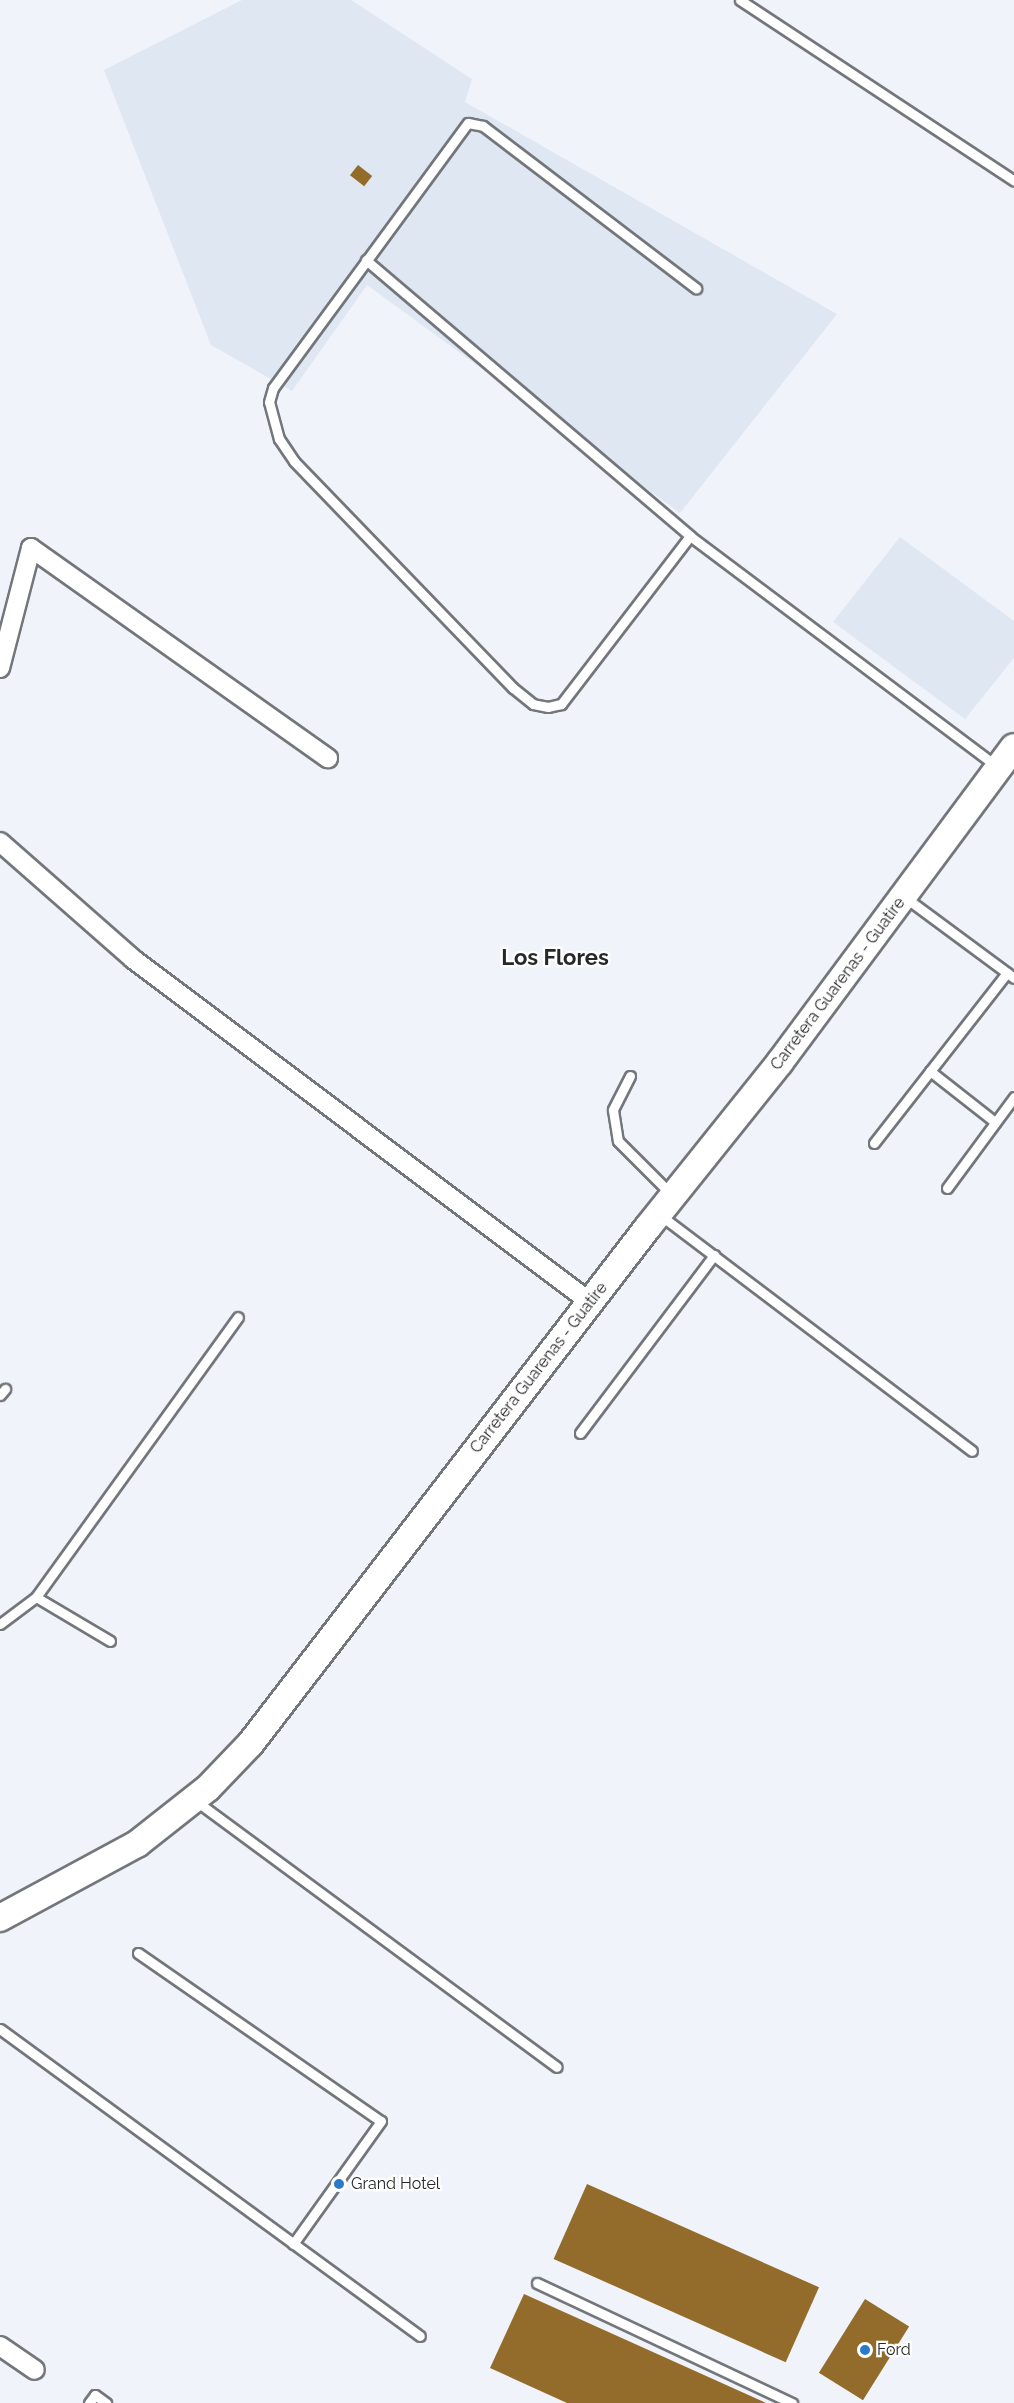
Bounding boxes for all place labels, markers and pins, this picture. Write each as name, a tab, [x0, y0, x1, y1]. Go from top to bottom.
place label: Grand Hotel	[351, 2174, 440, 2194]
marker: Grand Hotel	[332, 2177, 346, 2191]
place label: Ford	[877, 2340, 911, 2360]
marker: Ford	[858, 2343, 872, 2357]

